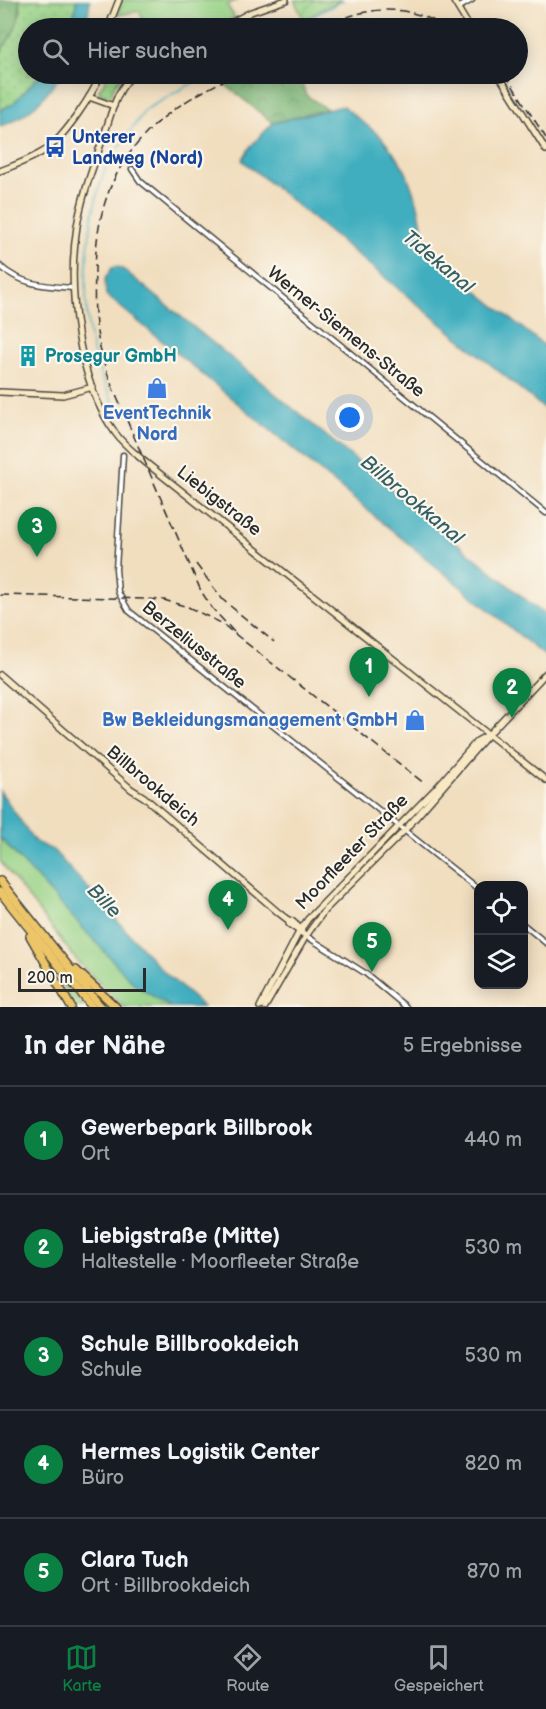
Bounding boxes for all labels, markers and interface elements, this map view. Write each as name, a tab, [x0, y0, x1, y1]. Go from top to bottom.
search box	[18, 18, 528, 84]
icon: search	[39, 35, 72, 68]
text: Hier suchen	[87, 38, 208, 65]
place label: Unterer Landweg (Nord)	[72, 127, 203, 169]
bus stop icon: Unterer Landweg (Nord)	[43, 135, 67, 159]
water label: Tidekanal	[397, 225, 480, 300]
street label: Werner-Siemens-Straße	[263, 262, 429, 402]
building icon: Prosegur GmbH	[16, 344, 40, 368]
place label: Prosegur GmbH	[45, 346, 177, 367]
shop icon: EventTechnik Nord	[145, 376, 169, 400]
place label: EventTechnik Nord	[103, 403, 212, 445]
your location	[335, 403, 364, 432]
water label: Billbrookkanal	[356, 450, 469, 551]
street label: Liebigstraße	[173, 461, 266, 541]
pin: 3	[18, 508, 57, 557]
street label: Berzeliusstraße	[138, 597, 250, 693]
pin: 1	[350, 648, 388, 697]
pin: 2	[492, 668, 532, 718]
shop icon: Bw Bekleidungsmanagement GmbH	[403, 708, 427, 732]
place label: Bw Bekleidungsmanagement GmbH	[102, 710, 398, 731]
street label: Billbrookdeich	[102, 741, 204, 831]
street label: Moorfleeter Straße	[292, 790, 413, 914]
water label: Bille	[82, 879, 126, 924]
pin: 4	[208, 880, 248, 930]
map controls	[474, 881, 528, 989]
button: locate	[474, 881, 528, 935]
pin: 5	[352, 922, 392, 972]
button: layers	[474, 935, 528, 989]
scale bar	[18, 965, 146, 992]
text: 200 m	[27, 969, 73, 988]
text: In der Nähe	[24, 1031, 166, 1062]
text: 5 Ergebnisse	[403, 1034, 522, 1058]
text: Gewerbepark Billbrook	[81, 1115, 312, 1142]
text: 1	[39, 1128, 48, 1152]
text: 440 m	[464, 1128, 522, 1152]
text: Ort	[81, 1142, 110, 1166]
text: Liebigstraße (Mitte)	[81, 1223, 280, 1250]
text: 2	[38, 1236, 49, 1260]
text: 530 m	[465, 1236, 522, 1260]
text: Haltestelle · Moorfleeter Straße	[81, 1250, 359, 1274]
text: Schule Billbrookdeich	[81, 1331, 299, 1358]
text: 3	[38, 1344, 49, 1368]
text: 530 m	[465, 1344, 522, 1368]
text: Schule	[81, 1358, 142, 1382]
text: Hermes Logistik Center	[81, 1439, 320, 1466]
text: 4	[38, 1452, 49, 1476]
text: 820 m	[465, 1452, 522, 1476]
text: Büro	[81, 1466, 124, 1490]
text: Clara Tuch	[81, 1547, 188, 1574]
text: 5	[38, 1560, 49, 1584]
text: 870 m	[467, 1560, 522, 1584]
text: Ort · Billbrookdeich	[81, 1574, 250, 1598]
tab: Karte	[62, 1641, 101, 1696]
tab: Route	[226, 1641, 269, 1696]
tab: Gespeichert	[394, 1641, 484, 1696]

